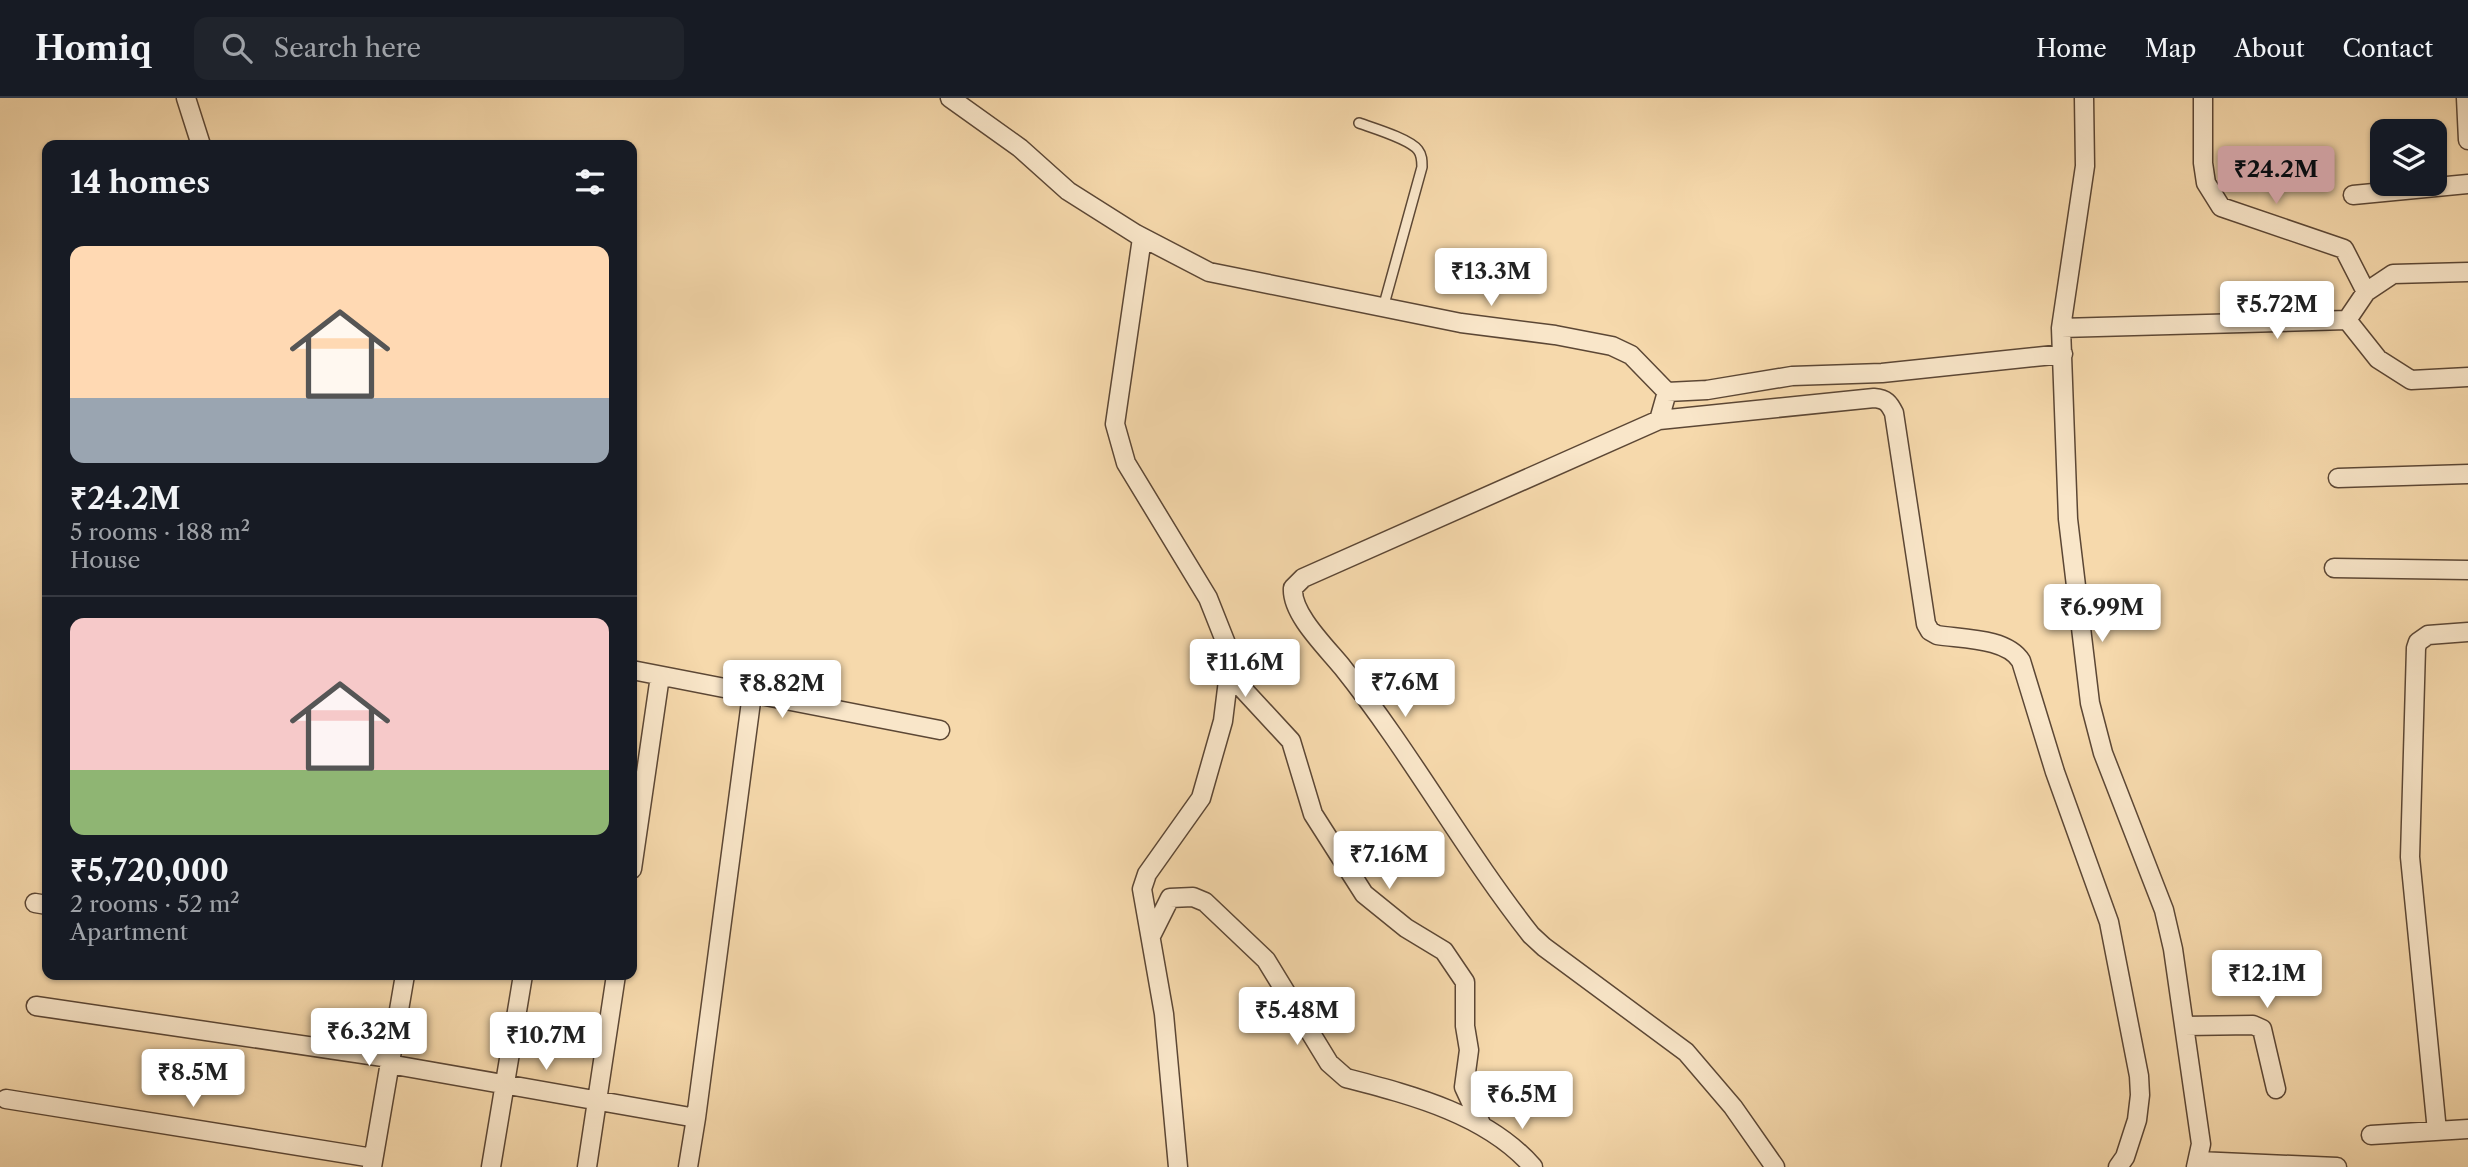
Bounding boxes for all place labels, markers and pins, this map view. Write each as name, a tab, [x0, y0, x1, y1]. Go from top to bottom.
pin: ₹24.2M	[2219, 146, 2333, 206]
pin: ₹13.3M	[1434, 248, 1548, 308]
pin: ₹5.72M	[2220, 282, 2334, 341]
pin: ₹6.99M	[2045, 584, 2159, 644]
pin: ₹11.6M	[1188, 640, 1302, 699]
pin: ₹8.82M	[725, 660, 839, 720]
pin: ₹7.6M	[1356, 660, 1454, 719]
pin: ₹7.16M	[1332, 832, 1446, 891]
pin: ₹12.1M	[2210, 950, 2324, 1010]
pin: ₹5.48M	[1240, 988, 1354, 1047]
pin: ₹6.32M	[312, 1009, 426, 1068]
pin: ₹10.7M	[489, 1012, 603, 1072]
pin: ₹8.5M	[144, 1049, 242, 1109]
pin: ₹6.5M	[1473, 1072, 1571, 1131]

